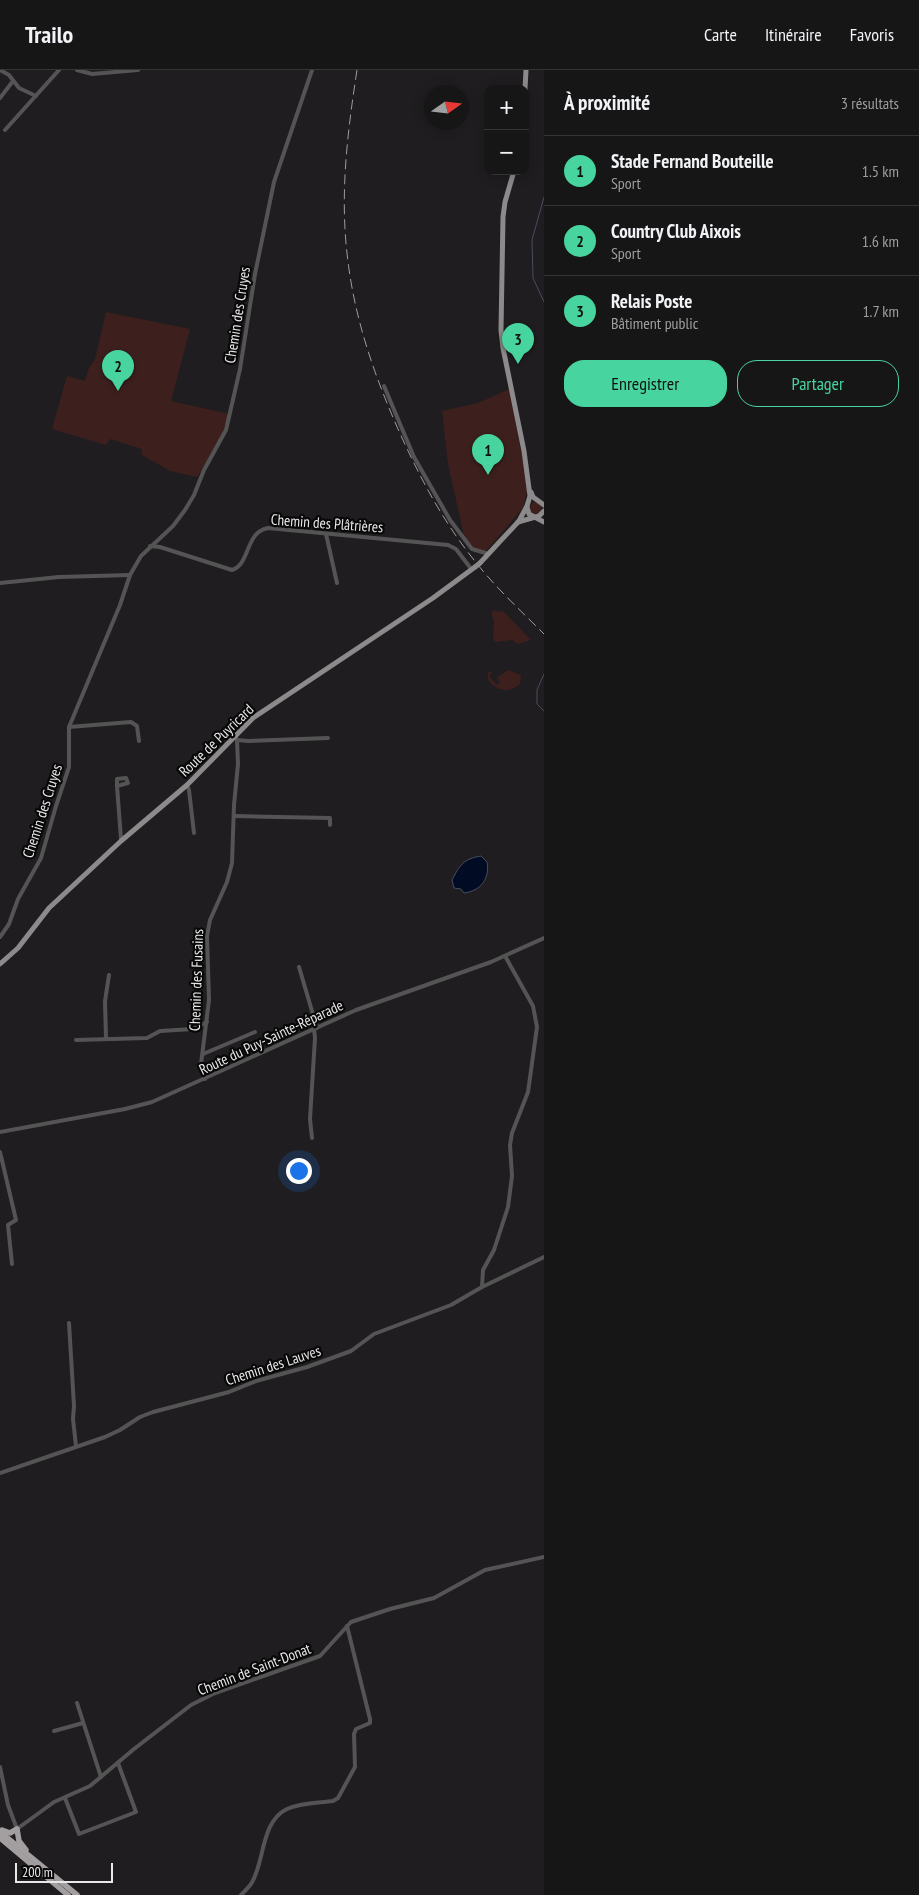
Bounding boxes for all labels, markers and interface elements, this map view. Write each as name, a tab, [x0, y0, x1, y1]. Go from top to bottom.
text: Trailo	[25, 19, 73, 50]
text: Carte	[704, 23, 737, 46]
text: Itinéraire	[765, 23, 822, 46]
text: Favoris	[850, 23, 894, 46]
north arrow	[424, 85, 469, 130]
map controls	[484, 85, 529, 175]
button: +	[484, 85, 529, 130]
text: À proximité	[564, 89, 650, 116]
text: 3 résultats	[841, 93, 899, 113]
button: −	[484, 130, 529, 175]
text: Stade Fernand Bouteille	[611, 149, 774, 173]
text: 1	[576, 161, 584, 181]
text: 1.5 km	[862, 161, 899, 181]
text: Sport	[611, 173, 641, 193]
text: Country Club Aixois	[611, 219, 741, 243]
text: 2	[576, 231, 584, 251]
text: 1.6 km	[862, 231, 899, 251]
text: Sport	[611, 243, 641, 263]
street label: Chemin des Cruyes	[220, 265, 254, 365]
text: Relais Poste	[611, 289, 692, 313]
text: 3	[576, 301, 584, 321]
text: 1.7 km	[862, 301, 899, 321]
text: Bâtiment public	[611, 313, 698, 333]
pin: 3	[502, 323, 534, 364]
pin: 2	[102, 350, 134, 391]
button: Enregistrer	[564, 360, 727, 407]
button: Partager	[737, 360, 899, 407]
pin: 1	[472, 434, 504, 475]
street label: Chemin des Plâtrières	[270, 510, 384, 536]
street label: Route de Puyricard	[175, 700, 257, 780]
street label: Chemin des Cruyes	[18, 762, 66, 860]
street label: Chemin des Fusains	[185, 929, 207, 1031]
street label: Route du Puy-Sainte-Réparade	[196, 995, 346, 1079]
your location	[286, 1158, 312, 1184]
street label: Chemin des Lauves	[223, 1341, 323, 1389]
street label: Chemin de Saint-Donat	[195, 1639, 313, 1699]
scale bar	[15, 1860, 112, 1883]
text: 200 m	[22, 1863, 53, 1881]

